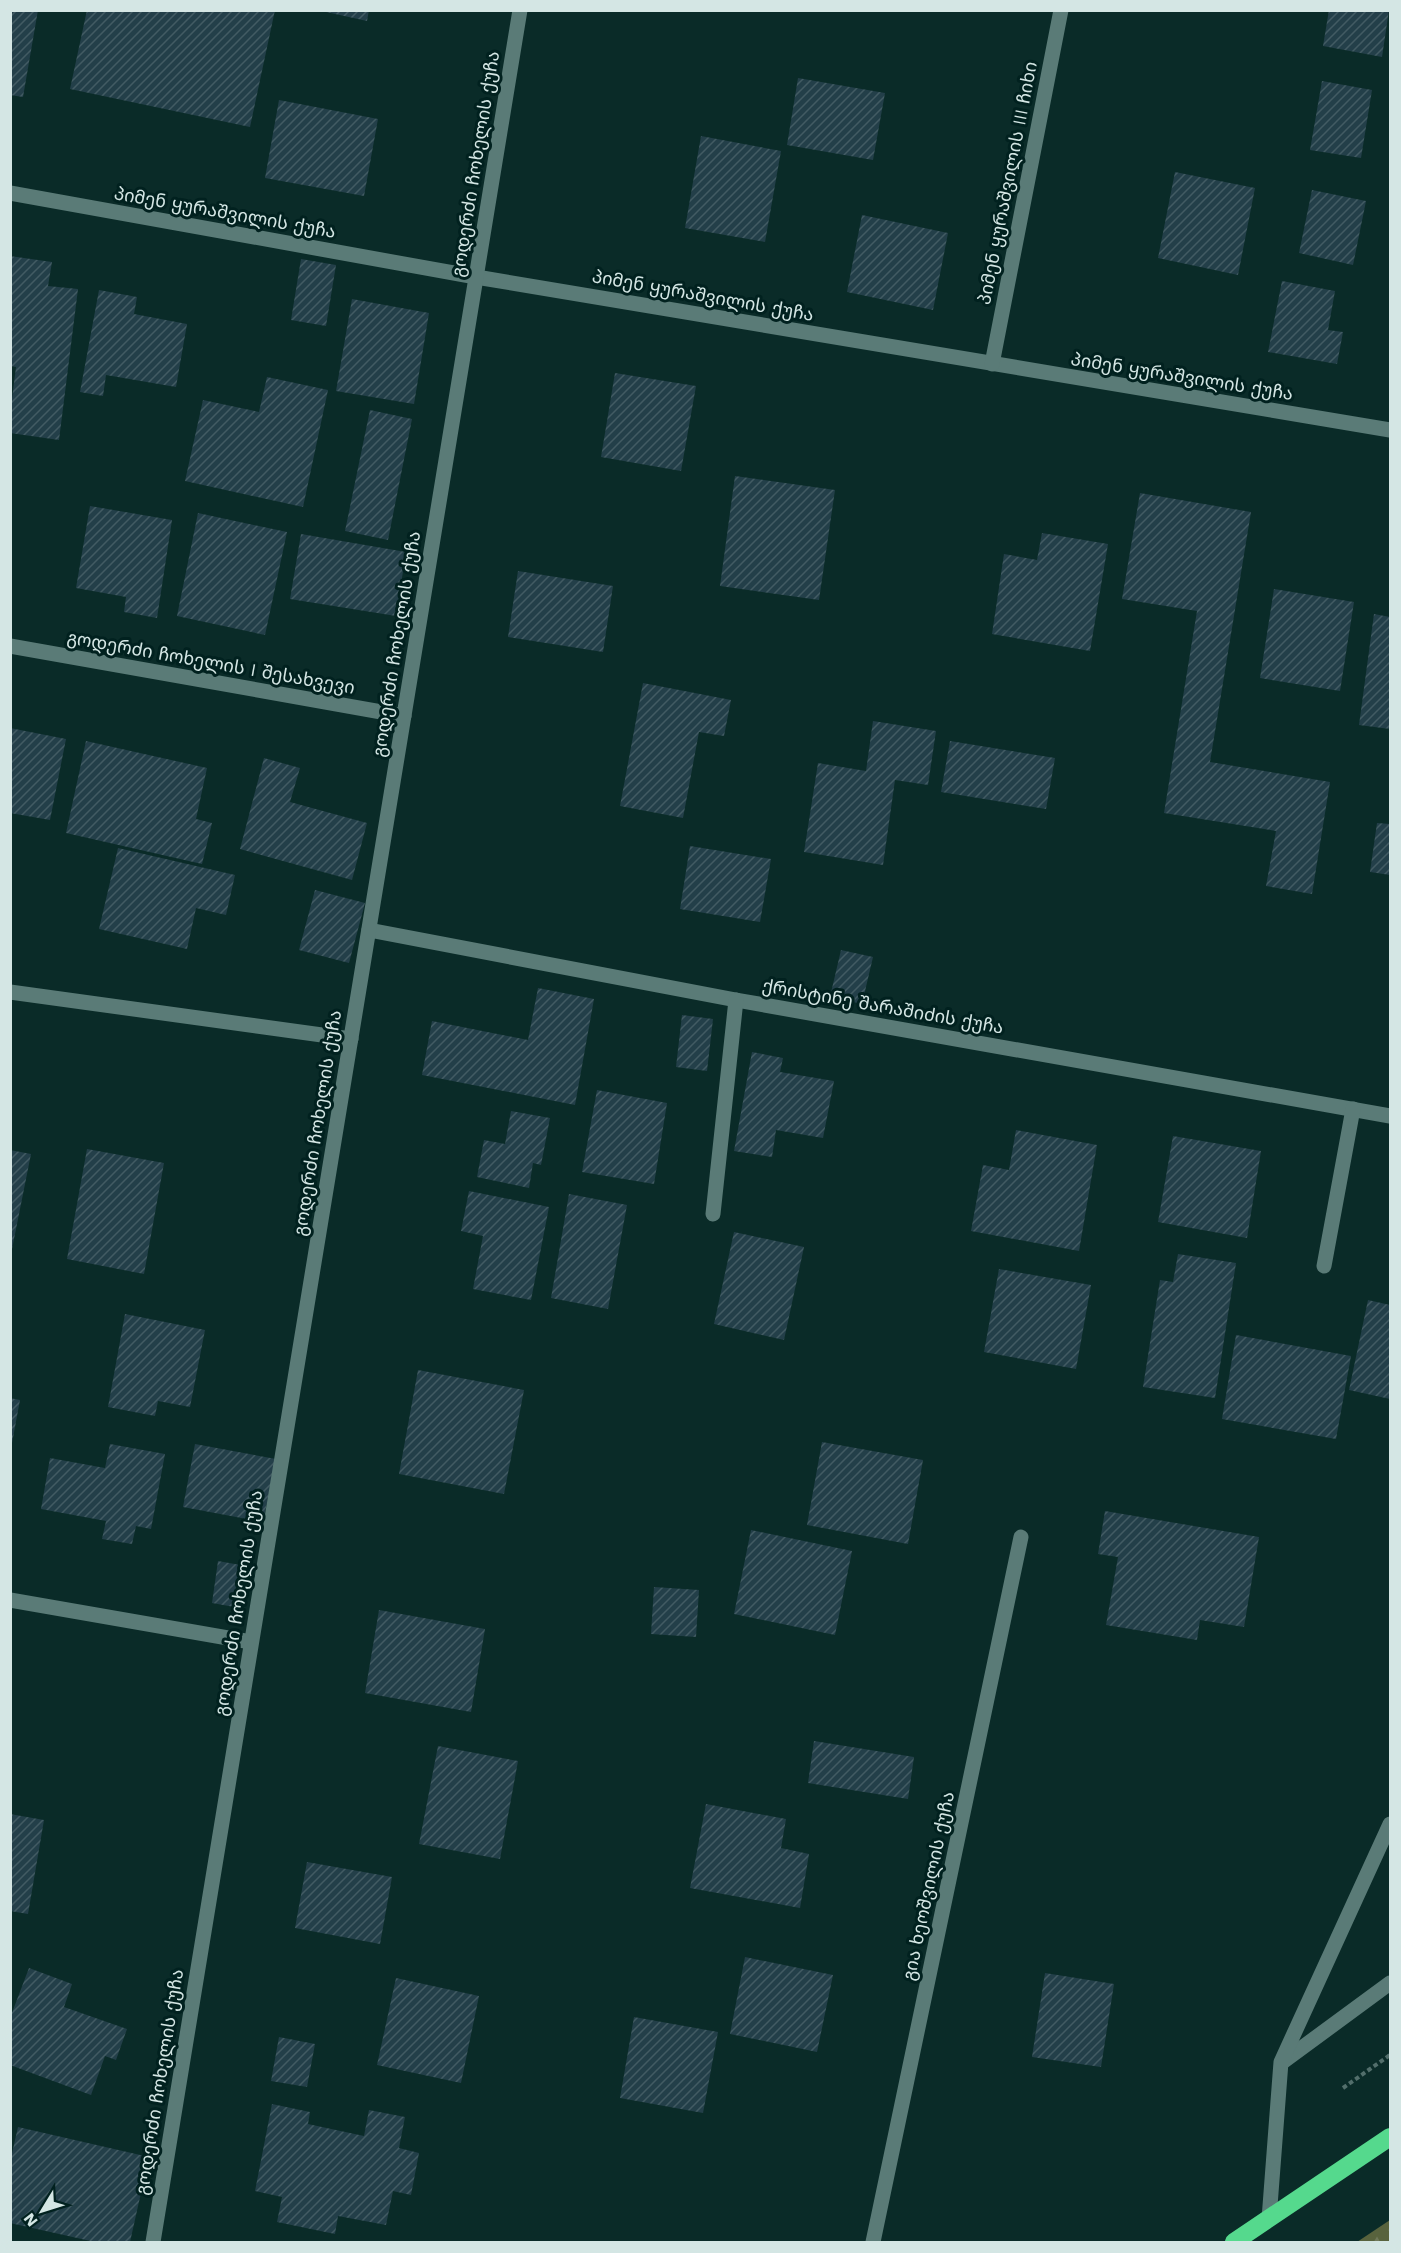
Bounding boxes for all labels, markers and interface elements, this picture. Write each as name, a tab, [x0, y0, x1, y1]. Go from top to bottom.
street label: გოდერძი ჩოხელის ქუჩა	[447, 50, 504, 279]
street label: პიმენ ყურაშვილის III ჩიხი	[973, 60, 1042, 306]
street label: პიმენ ყურაშვილის ქუჩა	[112, 182, 337, 243]
street label: პიმენ ყურაშვილის ქუჩა	[590, 265, 815, 326]
street label: პიმენ ყურაშვილის ქუჩა	[1069, 348, 1295, 405]
street label: გოდერძი ჩოხელის ქუჩა	[368, 530, 425, 759]
street label: გოდერძი ჩოხელის I შესახვევი	[65, 626, 357, 699]
street label: ქრისტინე შარაშიძის ქუჩა	[761, 974, 1005, 1039]
street label: გოდერძი ჩოხელის ქუჩა	[289, 1009, 346, 1238]
street label: გოდერძი ჩოხელის ქუჩა	[210, 1489, 267, 1718]
street label: გია ხეოშვილის ქუჩა	[898, 1790, 959, 1983]
street label: გოდერძი ჩოხელის ქუჩა	[131, 1968, 188, 2197]
north arrow	[12, 2181, 72, 2241]
text: N	[19, 2209, 42, 2230]

